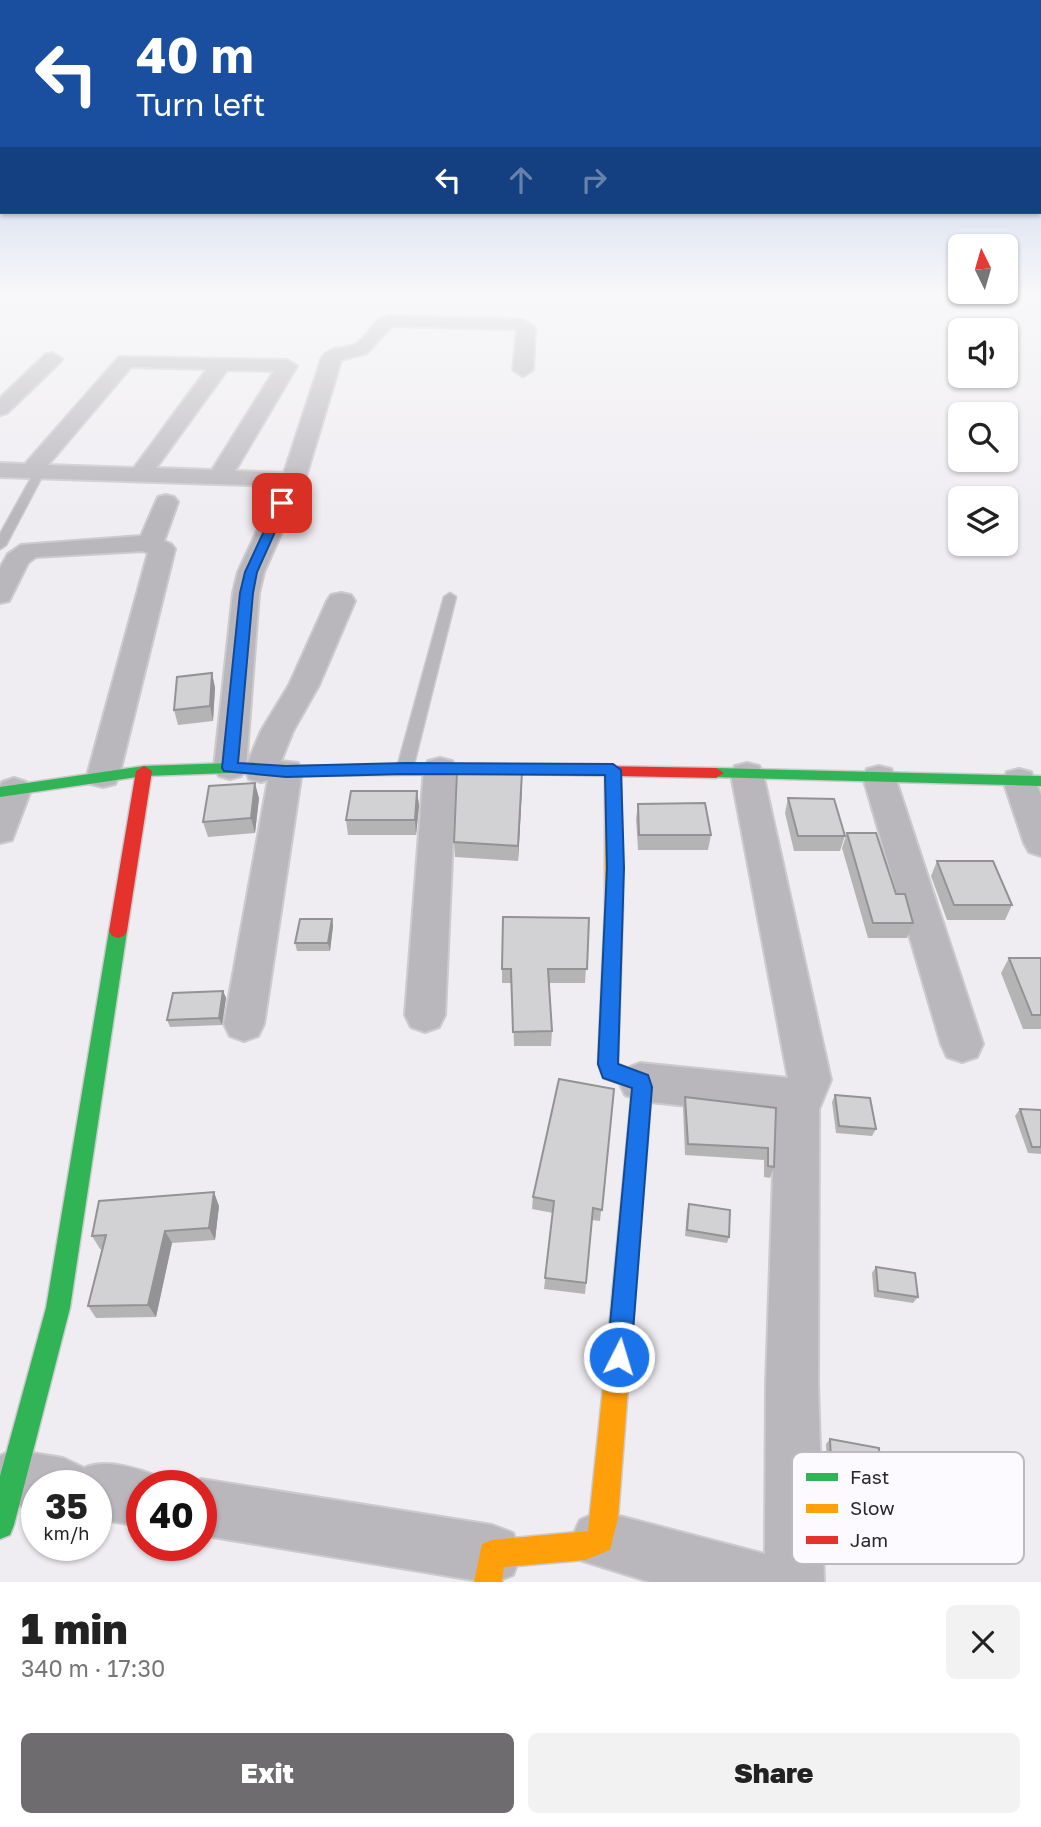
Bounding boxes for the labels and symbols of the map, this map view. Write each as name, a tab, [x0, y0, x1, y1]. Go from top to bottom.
north arrow	[948, 234, 1018, 304]
pin	[252, 473, 312, 533]
position arrow	[582, 1320, 656, 1394]
legend	[792, 1452, 1024, 1564]
text: Fast	[850, 1465, 889, 1488]
speed limit sign: 40	[126, 1470, 217, 1561]
text: Slow	[850, 1496, 895, 1519]
text: Jam	[850, 1528, 888, 1551]

